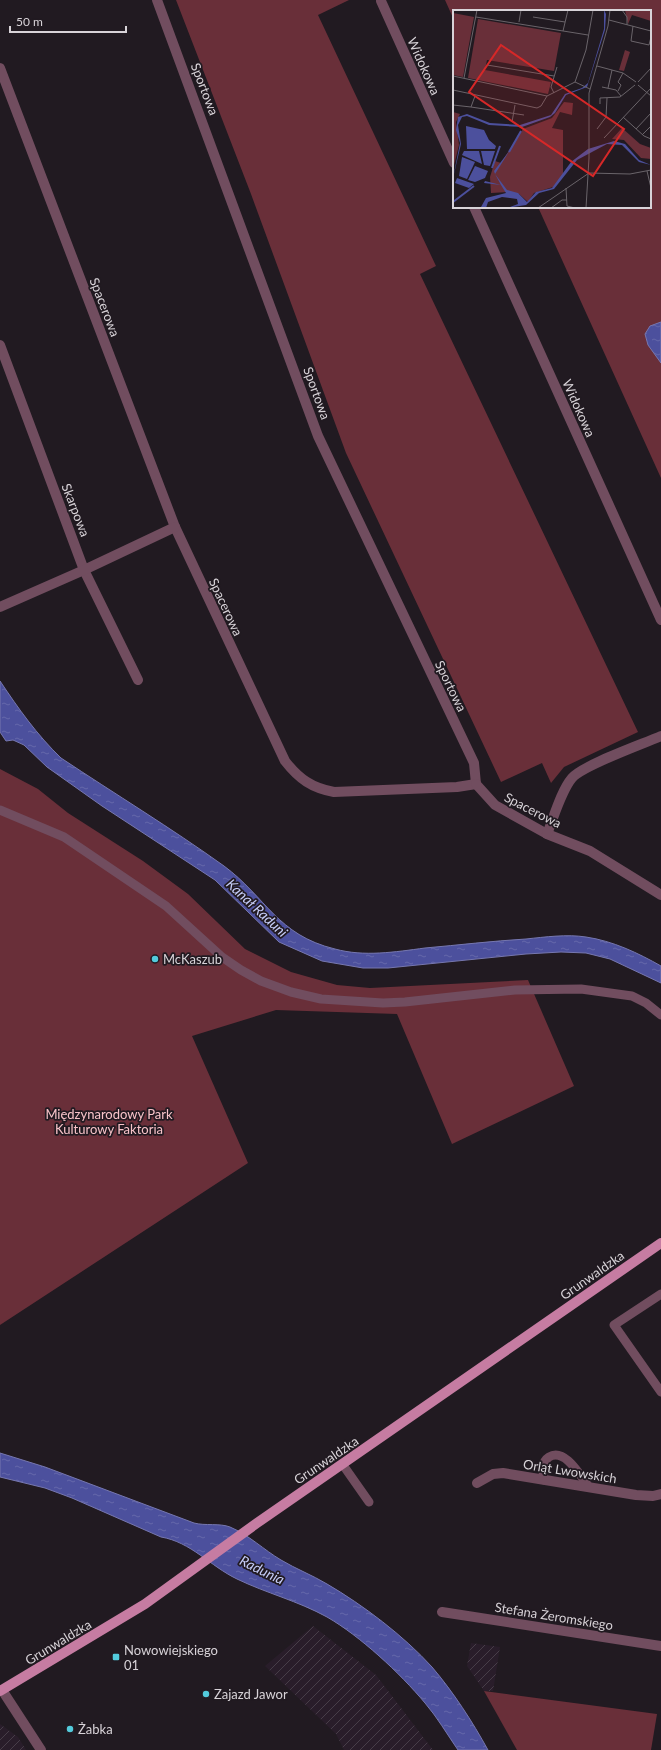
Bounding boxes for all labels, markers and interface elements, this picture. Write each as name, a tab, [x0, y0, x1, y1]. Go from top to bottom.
scale bar	[10, 8, 126, 34]
inset map	[453, 10, 651, 208]
text: 50 m	[16, 14, 43, 29]
street label: Widokowa	[404, 35, 444, 97]
street label: Sportowa	[188, 61, 222, 117]
street label: Spacerowa	[86, 275, 124, 339]
street label: Sportowa	[300, 365, 334, 421]
street label: Widokowa	[559, 377, 599, 439]
street label: Skarpowa	[59, 481, 93, 539]
street label: Spacerowa	[206, 576, 246, 638]
street label: Sportowa	[432, 658, 470, 714]
street label: Spacerowa	[502, 789, 564, 831]
water label: Kanał Raduni	[223, 875, 292, 941]
place label: McKaszub	[163, 951, 222, 967]
marker: McKaszub	[150, 954, 160, 964]
park label: Międzynarodowy Park Kulturowy Faktoria	[45, 1106, 173, 1137]
street label: Grunwaldzka	[557, 1247, 627, 1303]
street label: Grunwaldzka	[291, 1433, 361, 1487]
street label: Orląt Lwowskich	[522, 1456, 618, 1486]
water label: Radunia	[237, 1551, 287, 1588]
street label: Stefana Żeromskiego	[494, 1599, 614, 1633]
street label: Grunwaldzka	[22, 1616, 94, 1668]
place label: Nowowiejskiego 01	[124, 1642, 218, 1673]
marker: Nowowiejskiego 01	[111, 1652, 121, 1662]
place label: Zajazd Jawor	[214, 1686, 288, 1702]
marker: Zajazd Jawor	[201, 1689, 211, 1699]
place label: Żabka	[78, 1721, 113, 1737]
marker: Żabka	[65, 1724, 75, 1734]

